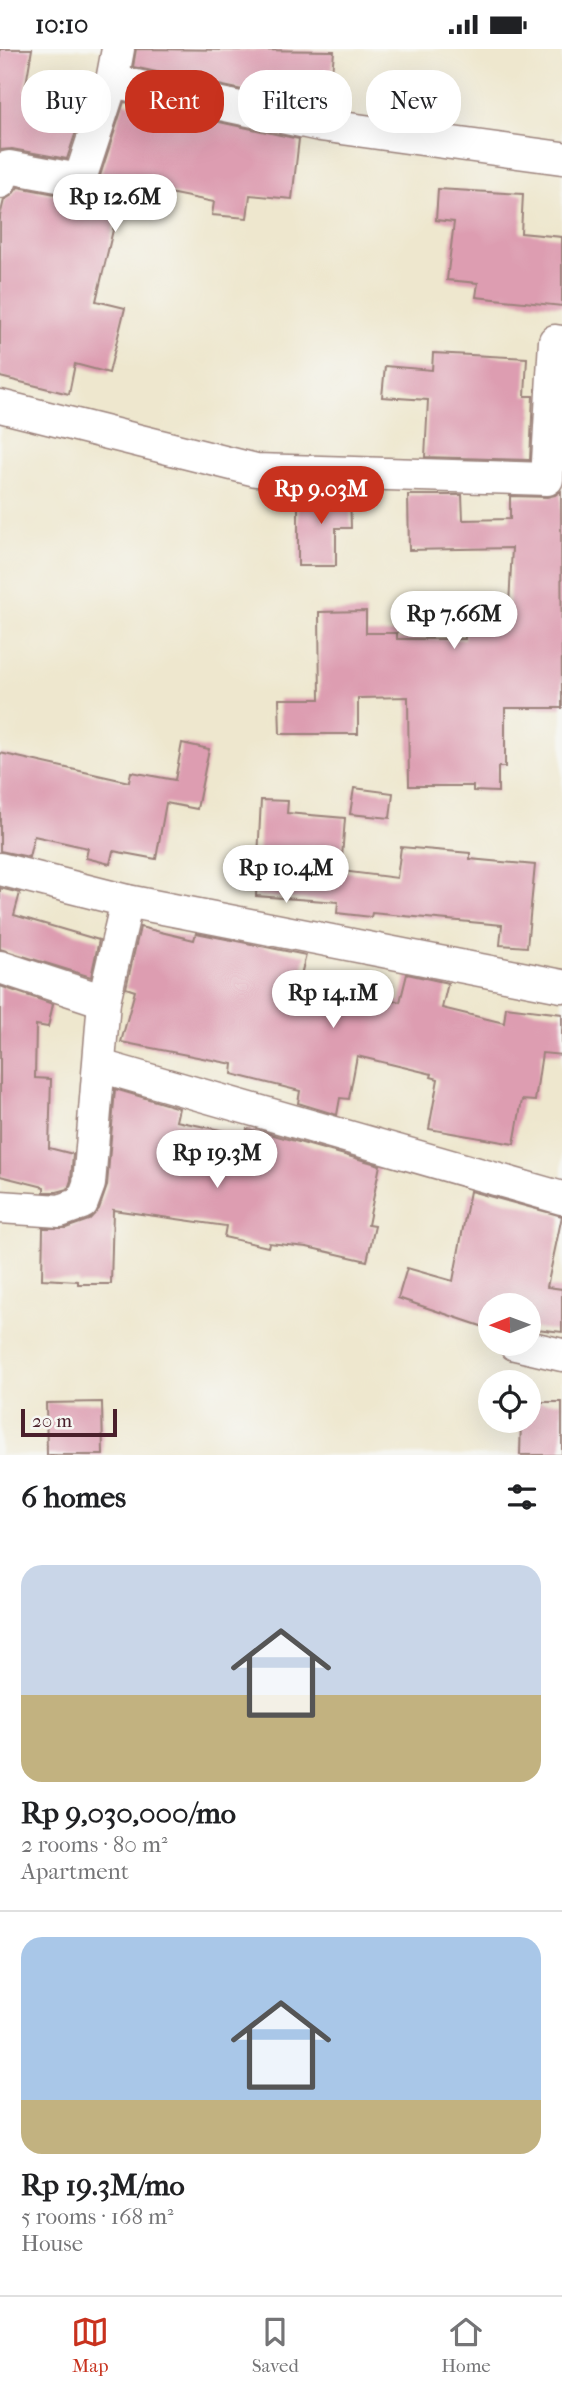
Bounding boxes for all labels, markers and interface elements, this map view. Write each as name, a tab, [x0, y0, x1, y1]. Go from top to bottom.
text: 10:10	[35, 9, 88, 40]
chip: Buy	[21, 70, 111, 133]
chip: Rent	[125, 70, 224, 133]
chip: Filters	[238, 70, 352, 133]
chip: New	[366, 70, 461, 133]
pin: Rp 12.6M	[43, 174, 187, 234]
text: Rp 12.6M	[69, 183, 161, 210]
pin: Rp 9.03M	[249, 467, 393, 526]
text: Rp 9.03M	[274, 475, 368, 502]
pin: Rp 7.66M	[382, 591, 526, 651]
text: Rp 7.66M	[406, 600, 502, 627]
pin: Rp 10.4M	[214, 845, 358, 905]
text: Rp 10.4M	[239, 854, 333, 881]
pin: Rp 14.1M	[261, 971, 405, 1030]
text: Rp 14.1M	[288, 979, 378, 1006]
pin: Rp 19.3M	[145, 1131, 289, 1190]
text: Rp 19.3M	[172, 1139, 262, 1166]
north arrow	[478, 1293, 541, 1356]
map controls	[478, 1293, 541, 1433]
button: locate	[478, 1370, 541, 1433]
scale bar	[21, 1406, 117, 1438]
text: 20 m	[32, 1410, 72, 1432]
icon: filters	[503, 1478, 541, 1516]
text: 6 homes	[21, 1480, 126, 1515]
icon: home	[218, 1610, 344, 1736]
text: Rp 9,030,000/mo	[21, 1796, 236, 1831]
text: 2 rooms · 80 m²	[21, 1831, 168, 1858]
text: Apartment	[21, 1858, 129, 1885]
icon: home	[218, 1982, 344, 2108]
text: Rp 19.3M/mo	[21, 2168, 185, 2203]
text: 5 rooms · 168 m²	[21, 2203, 174, 2230]
text: House	[21, 2230, 83, 2257]
tab: Map	[71, 2313, 109, 2377]
tab: Saved	[252, 2313, 299, 2377]
tab: Home	[441, 2313, 491, 2377]

